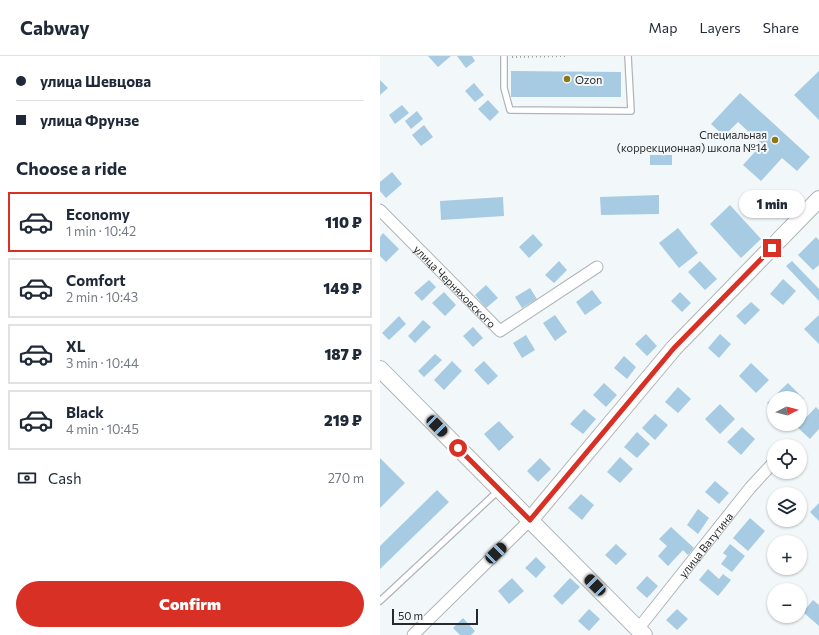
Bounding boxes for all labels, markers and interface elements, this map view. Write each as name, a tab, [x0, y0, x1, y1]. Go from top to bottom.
text: Cabway	[20, 16, 90, 39]
text: Map	[649, 19, 677, 36]
text: Layers	[699, 19, 741, 36]
text: Share	[763, 19, 799, 36]
text: улица Шевцова	[40, 72, 151, 90]
place label: Ozon	[575, 73, 602, 86]
marker: Ozon	[562, 74, 572, 84]
text: улица Фрунзе	[40, 111, 139, 129]
place label: Специальная (коррекционная) школа №14	[617, 128, 767, 154]
marker: Специальная (коррекционная) школа №14	[770, 135, 780, 145]
text: Choose a ride	[16, 157, 127, 179]
callout: 1 min	[739, 190, 805, 218]
text: 1 min	[756, 196, 788, 212]
icon: car	[18, 204, 54, 240]
text: Economy	[66, 205, 130, 223]
text: 110 ₽	[325, 213, 362, 231]
text: 1 min · 10:42	[66, 223, 136, 239]
route end	[763, 239, 781, 257]
street label: улица Черняховского	[412, 242, 499, 330]
icon: car	[18, 270, 54, 306]
text: Comfort	[66, 271, 126, 289]
text: 149 ₽	[323, 279, 362, 297]
text: 2 min · 10:43	[66, 289, 138, 305]
icon: car	[18, 336, 54, 372]
text: XL	[66, 337, 85, 355]
text: 187 ₽	[324, 345, 362, 363]
text: 3 min · 10:44	[66, 355, 139, 371]
north arrow	[767, 391, 807, 431]
map controls	[767, 391, 807, 623]
icon: car	[18, 402, 54, 438]
text: Black	[66, 403, 104, 421]
text: 219 ₽	[324, 411, 362, 429]
car	[424, 413, 450, 439]
text: 4 min · 10:45	[66, 421, 139, 437]
route start	[449, 439, 467, 457]
button: locate	[767, 439, 807, 479]
icon: cash	[16, 467, 38, 489]
text: Cash	[48, 469, 82, 487]
text: 270 m	[328, 470, 364, 486]
button: layers	[767, 487, 807, 527]
street label: улица Ватутина	[675, 509, 735, 580]
button: +	[767, 535, 807, 575]
car	[483, 540, 509, 566]
car	[582, 572, 608, 598]
button: Confirm	[16, 581, 364, 627]
button: −	[767, 583, 807, 623]
scale bar	[392, 607, 478, 626]
text: 50 m	[398, 609, 423, 622]

